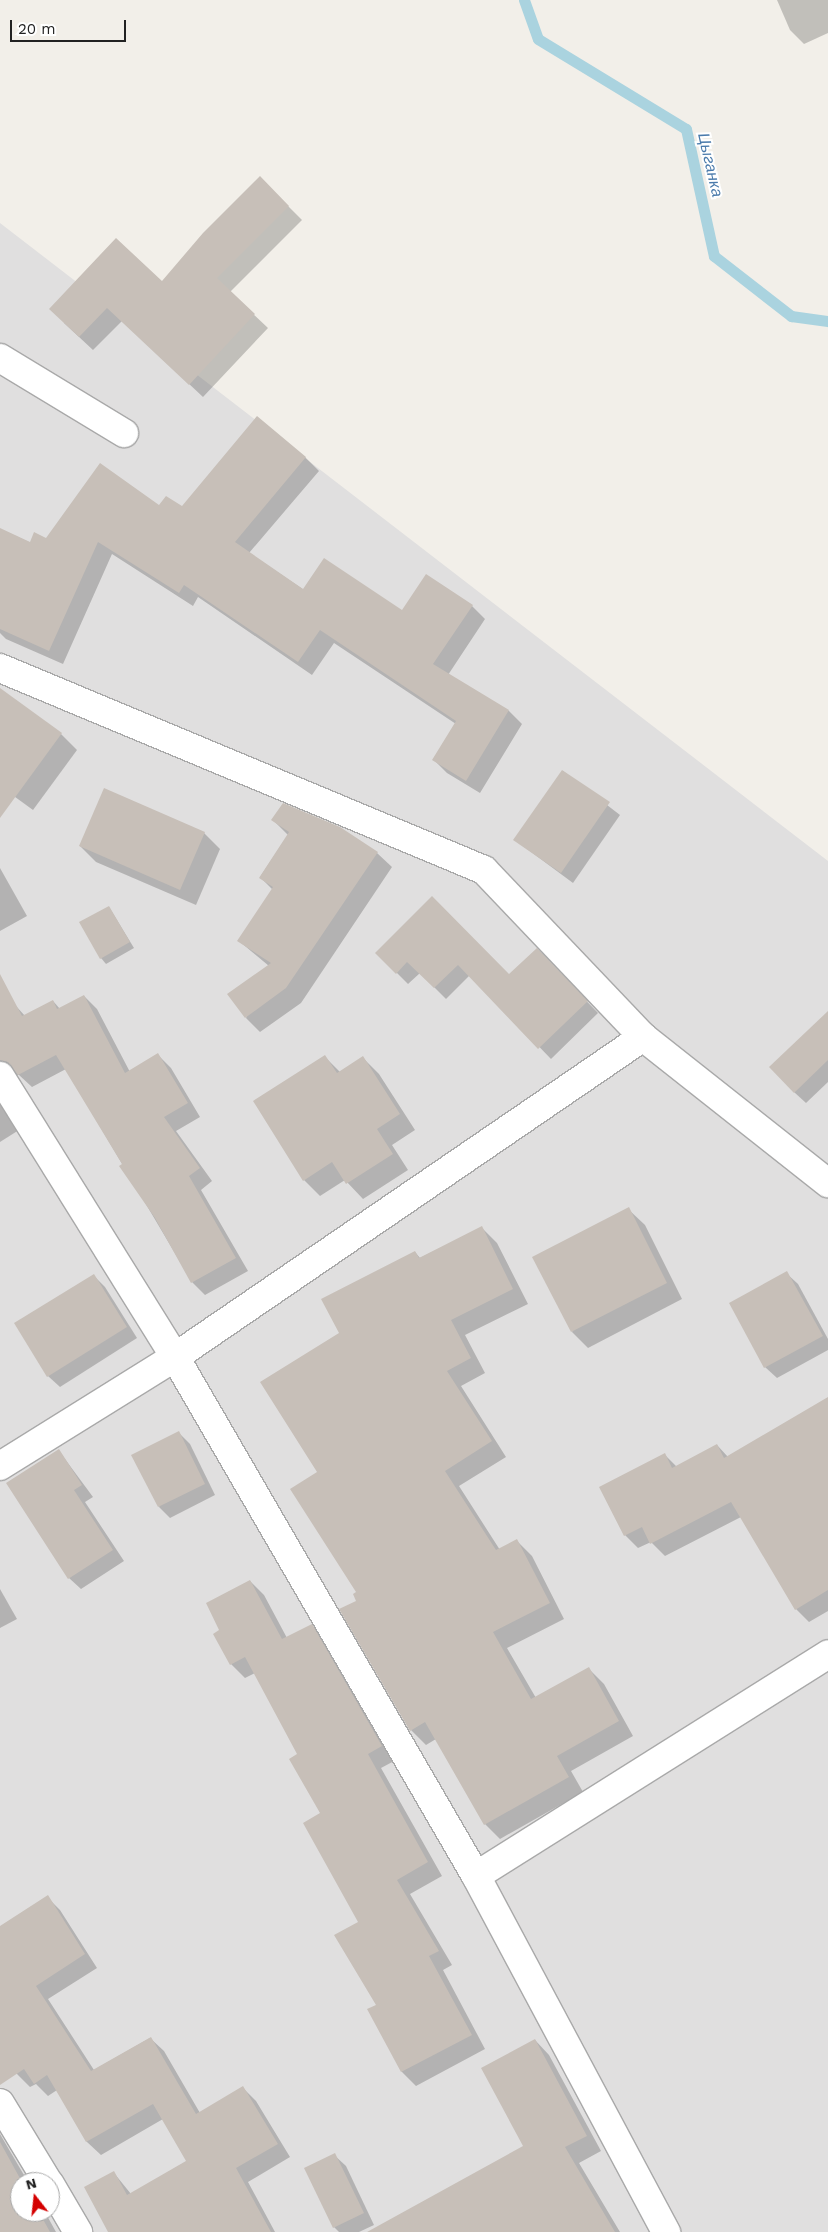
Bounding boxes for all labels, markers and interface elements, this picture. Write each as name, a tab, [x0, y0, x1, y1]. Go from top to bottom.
scale bar	[12, 10, 129, 42]
text: 20 m	[18, 20, 56, 38]
water label: Цыганка	[693, 131, 727, 199]
north arrow	[10, 2172, 60, 2222]
text: N	[24, 2174, 38, 2193]

